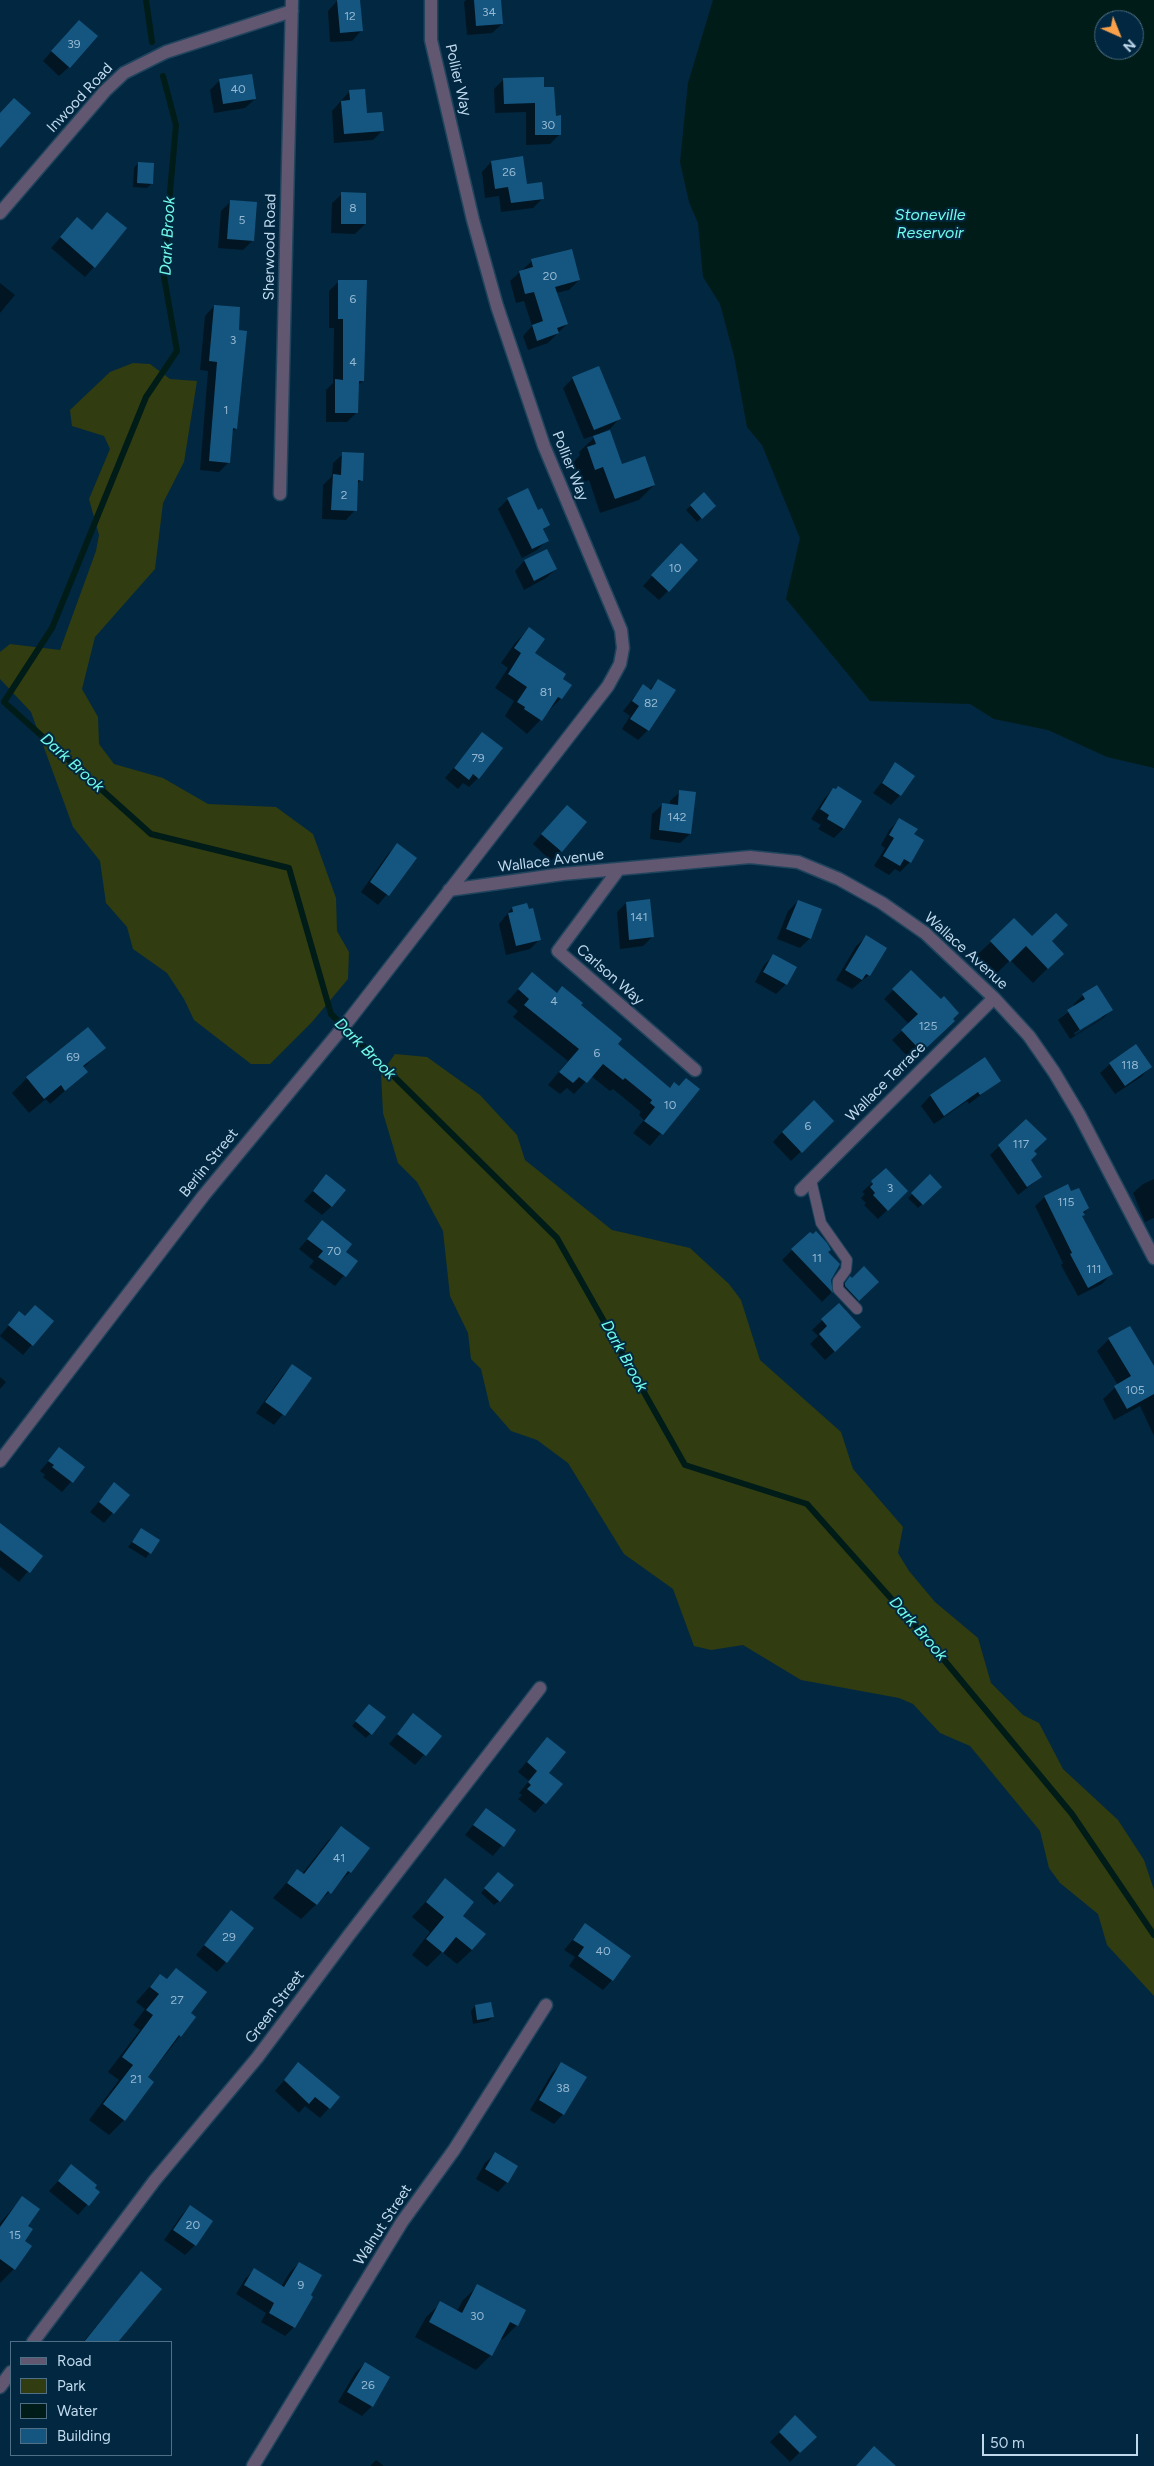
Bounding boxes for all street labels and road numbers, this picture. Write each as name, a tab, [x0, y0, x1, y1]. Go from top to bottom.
street label: Pollier Way	[441, 42, 475, 118]
street label: Inwood Road	[43, 60, 117, 136]
street label: Sherwood Road	[260, 193, 280, 301]
street label: Pollier Way	[548, 429, 592, 503]
street label: Wallace Avenue	[497, 846, 605, 876]
street label: Wallace Avenue	[920, 909, 1012, 993]
street label: Carlson Way	[572, 941, 648, 1009]
street label: Wallace Terrace	[842, 1038, 930, 1126]
street label: Berlin Street	[176, 1125, 242, 1201]
street label: Green Street	[242, 1967, 308, 2047]
street label: Walnut Street	[350, 2181, 416, 2269]

